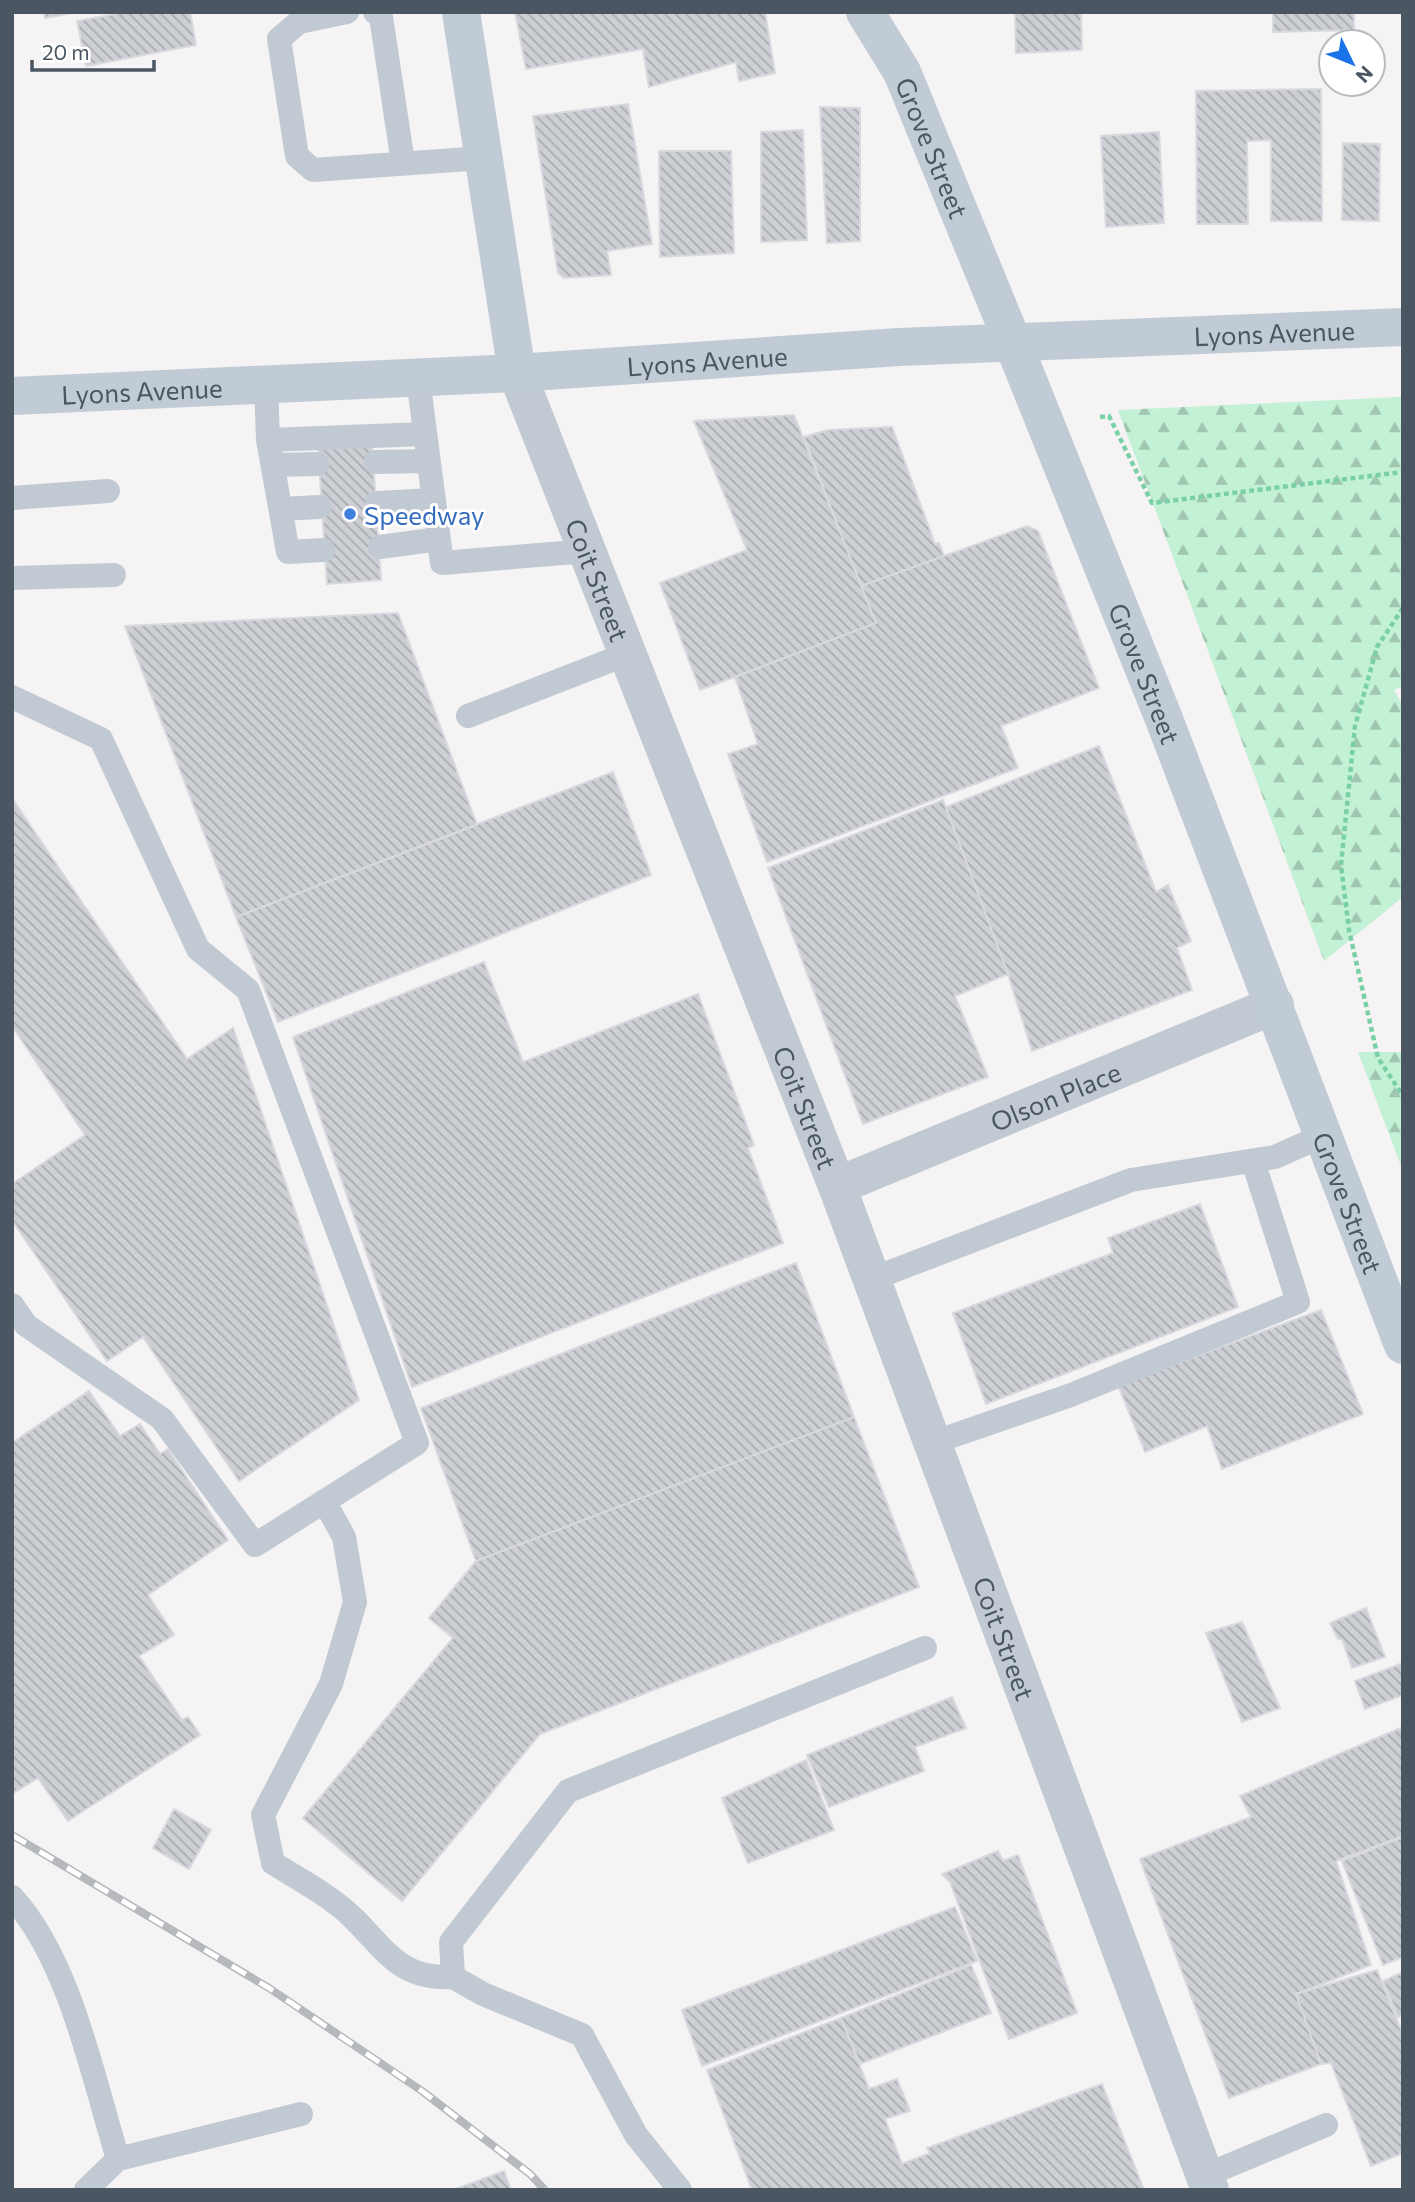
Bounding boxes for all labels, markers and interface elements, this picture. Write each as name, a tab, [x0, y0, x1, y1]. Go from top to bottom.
scale bar	[32, 28, 154, 72]
north arrow	[1317, 28, 1387, 98]
text: 20 m	[42, 39, 90, 64]
text: N	[1352, 62, 1378, 88]
street label: Grove Street	[890, 73, 976, 222]
street label: Lyons Avenue	[1193, 313, 1355, 351]
street label: Lyons Avenue	[626, 339, 788, 381]
street label: Lyons Avenue	[61, 371, 223, 409]
place label: Speedway	[364, 499, 484, 530]
marker: Speedway	[342, 506, 358, 522]
street label: Coit Street	[560, 514, 636, 645]
street label: Grove Street	[1103, 598, 1187, 748]
street label: Coit Street	[768, 1041, 844, 1173]
street label: Olson Place	[985, 1055, 1125, 1137]
street label: Grove Street	[1307, 1127, 1390, 1278]
street label: Coit Street	[968, 1572, 1042, 1704]

